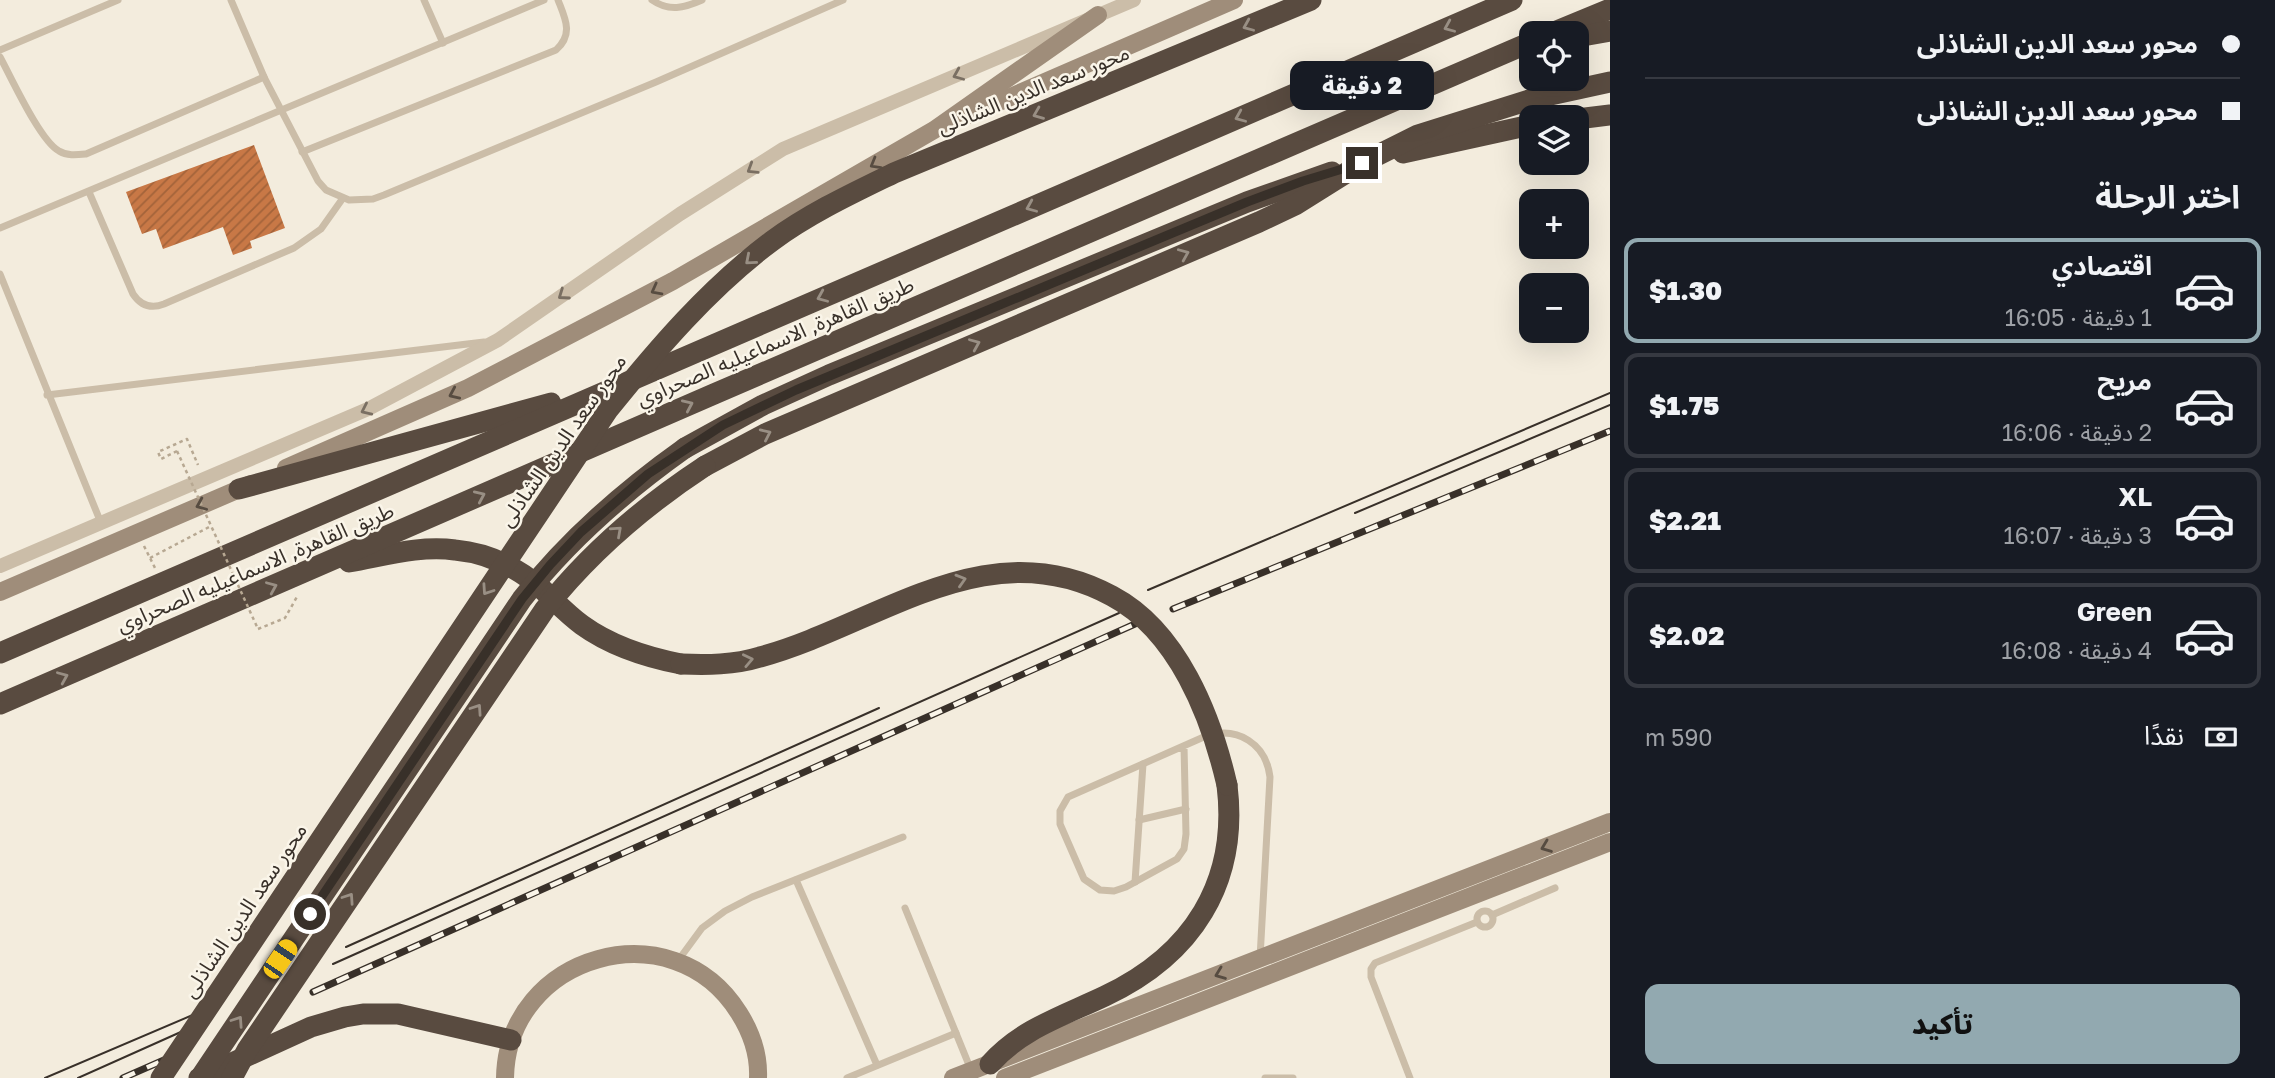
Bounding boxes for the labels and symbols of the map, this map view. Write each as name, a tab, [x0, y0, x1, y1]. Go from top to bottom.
one-way arrow	[1243, 18, 1255, 32]
one-way arrow	[1444, 19, 1456, 33]
street label: محور سعد الدين الشاذلى	[933, 39, 1133, 139]
callout: 2 دقيقة	[1290, 61, 1434, 110]
one-way arrow	[953, 67, 966, 81]
one-way arrow	[1033, 105, 1045, 119]
one-way arrow	[1235, 109, 1247, 123]
route end	[1346, 147, 1378, 179]
one-way arrow	[869, 156, 882, 169]
one-way arrow	[746, 161, 759, 174]
one-way arrow	[1026, 199, 1038, 213]
one-way arrow	[1177, 248, 1189, 262]
one-way arrow	[745, 252, 758, 264]
street label: طريق القاهرة, الاسماعيليه الصحراوي	[632, 271, 919, 415]
one-way arrow	[651, 281, 663, 295]
one-way arrow	[557, 287, 570, 300]
one-way arrow	[817, 289, 829, 303]
one-way arrow	[967, 338, 980, 352]
street label: محور سعد الدين الشاذلى	[493, 349, 631, 531]
one-way arrow	[449, 386, 461, 400]
one-way arrow	[682, 399, 694, 413]
one-way arrow	[361, 401, 373, 415]
one-way arrow	[759, 428, 771, 442]
one-way arrow	[473, 490, 485, 504]
street label: طريق القاهرة, الاسماعيليه الصحراوي	[112, 497, 399, 641]
one-way arrow	[196, 497, 208, 511]
one-way arrow	[609, 527, 622, 539]
one-way arrow	[955, 574, 967, 588]
one-way arrow	[264, 581, 277, 595]
one-way arrow	[483, 583, 496, 596]
one-way arrow	[742, 653, 754, 668]
one-way arrow	[55, 671, 68, 685]
one-way arrow	[469, 704, 481, 717]
street label: محور سعد الدين الشاذلى	[176, 818, 312, 1002]
one-way arrow	[1541, 838, 1553, 852]
one-way arrow	[341, 893, 353, 906]
route start	[294, 898, 326, 930]
car	[260, 936, 301, 982]
one-way arrow	[1215, 965, 1227, 979]
one-way arrow	[230, 1016, 243, 1029]

